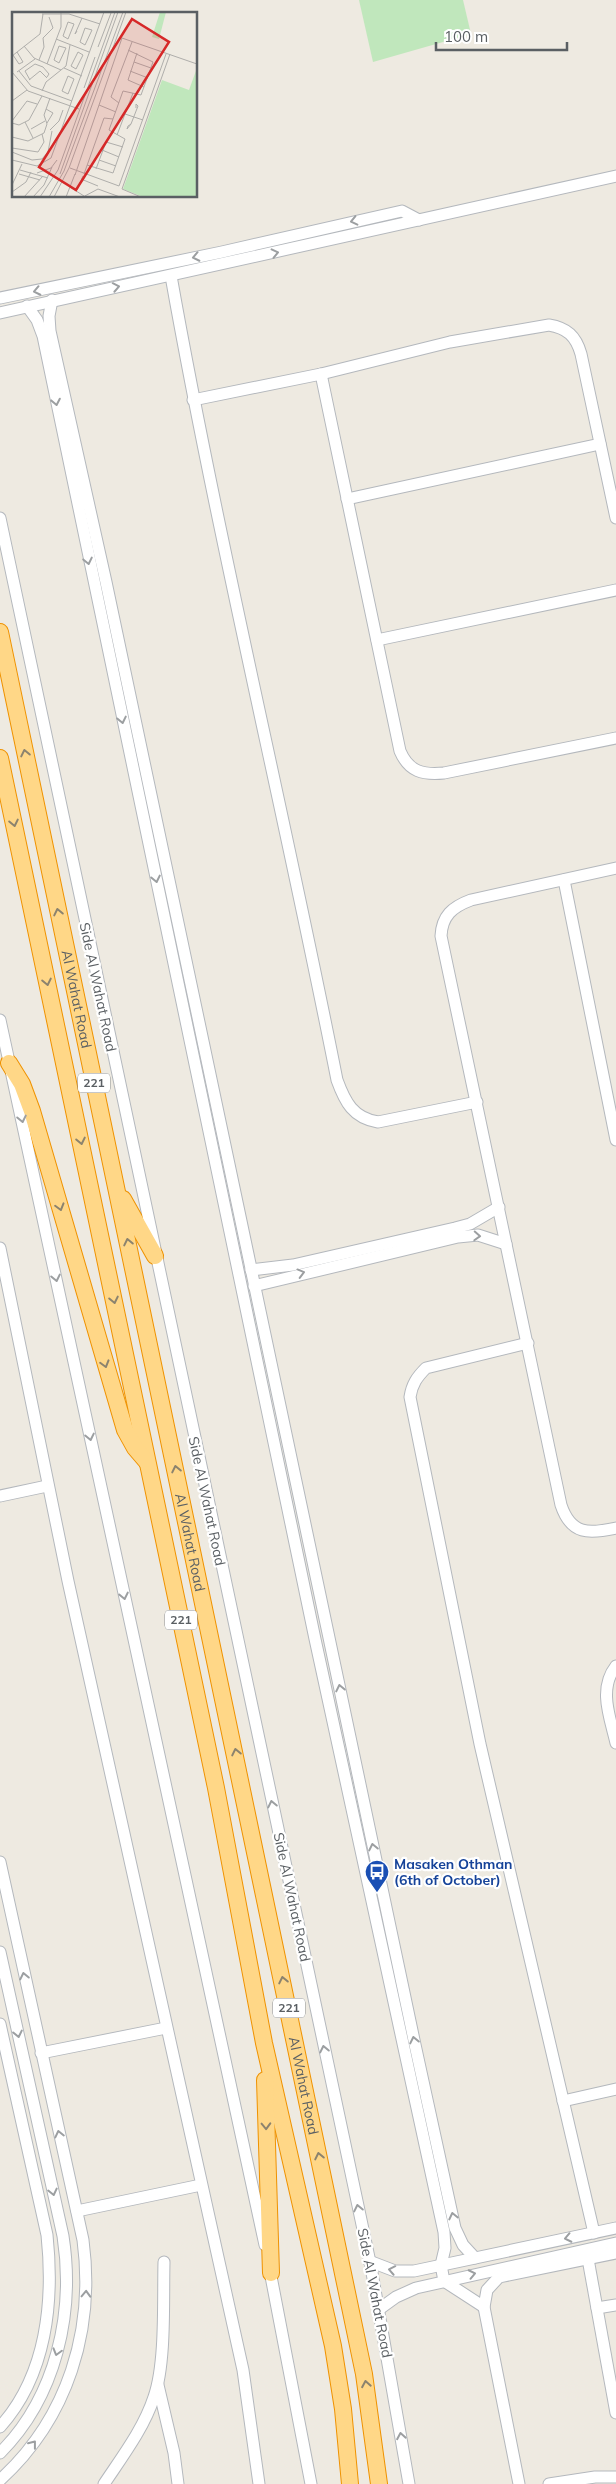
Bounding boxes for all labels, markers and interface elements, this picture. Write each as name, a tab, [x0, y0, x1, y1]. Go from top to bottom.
inset map	[12, 12, 198, 198]
scale bar	[436, 20, 567, 52]
text: 100 m	[444, 27, 488, 46]
one-way arrow	[350, 215, 359, 226]
one-way arrow	[270, 248, 279, 259]
one-way arrow	[192, 251, 200, 262]
one-way arrow	[111, 282, 120, 293]
one-way arrow	[33, 285, 41, 296]
one-way arrow	[50, 397, 61, 406]
one-way arrow	[83, 557, 93, 565]
one-way arrow	[116, 716, 126, 725]
one-way arrow	[20, 748, 31, 757]
one-way arrow	[8, 818, 18, 827]
one-way arrow	[150, 874, 161, 883]
one-way arrow	[53, 907, 64, 916]
street label: Side Al Wahat Road	[76, 921, 120, 1053]
street label: Al Wahat Road	[58, 949, 96, 1051]
one-way arrow	[41, 977, 52, 986]
road number: 221	[78, 1074, 110, 1092]
one-way arrow	[16, 1115, 26, 1124]
one-way arrow	[75, 1136, 85, 1145]
one-way arrow	[55, 1203, 65, 1211]
one-way arrow	[473, 1231, 481, 1242]
one-way arrow	[123, 1238, 133, 1246]
one-way arrow	[297, 1269, 305, 1279]
one-way arrow	[50, 1274, 61, 1283]
one-way arrow	[108, 1295, 119, 1304]
one-way arrow	[99, 1359, 109, 1367]
one-way arrow	[84, 1433, 95, 1442]
street label: Side Al Wahat Road	[185, 1435, 229, 1567]
one-way arrow	[171, 1465, 182, 1474]
street label: Al Wahat Road	[173, 1492, 211, 1594]
one-way arrow	[119, 1591, 129, 1600]
road number: 221	[165, 1610, 197, 1630]
one-way arrow	[335, 1684, 346, 1693]
one-way arrow	[231, 1747, 242, 1756]
one-way arrow	[267, 1800, 278, 1809]
street label: Side Al Wahat Road	[270, 1831, 314, 1963]
one-way arrow	[368, 1843, 379, 1852]
place label: Masaken Othman (6th of October)	[394, 1855, 513, 1889]
bus stop icon: Masaken Othman (6th of October)	[364, 1859, 390, 1893]
one-way arrow	[19, 1971, 30, 1980]
one-way arrow	[278, 1975, 288, 1984]
road number: 221	[273, 1999, 305, 2018]
one-way arrow	[12, 2029, 23, 2038]
street label: Al Wahat Road	[285, 2035, 323, 2136]
one-way arrow	[409, 2036, 420, 2045]
one-way arrow	[319, 2044, 330, 2053]
one-way arrow	[261, 2123, 272, 2131]
one-way arrow	[54, 2130, 65, 2139]
one-way arrow	[314, 2151, 325, 2160]
one-way arrow	[47, 2188, 58, 2197]
one-way arrow	[353, 2203, 364, 2212]
one-way arrow	[448, 2212, 459, 2221]
street label: Side Al Wahat Road	[354, 2227, 396, 2359]
one-way arrow	[564, 2233, 573, 2243]
one-way arrow	[387, 2265, 396, 2275]
one-way arrow	[467, 2270, 476, 2280]
one-way arrow	[81, 2290, 92, 2298]
one-way arrow	[53, 2348, 63, 2356]
one-way arrow	[361, 2379, 372, 2387]
one-way arrow	[397, 2432, 407, 2440]
one-way arrow	[27, 2440, 36, 2450]

